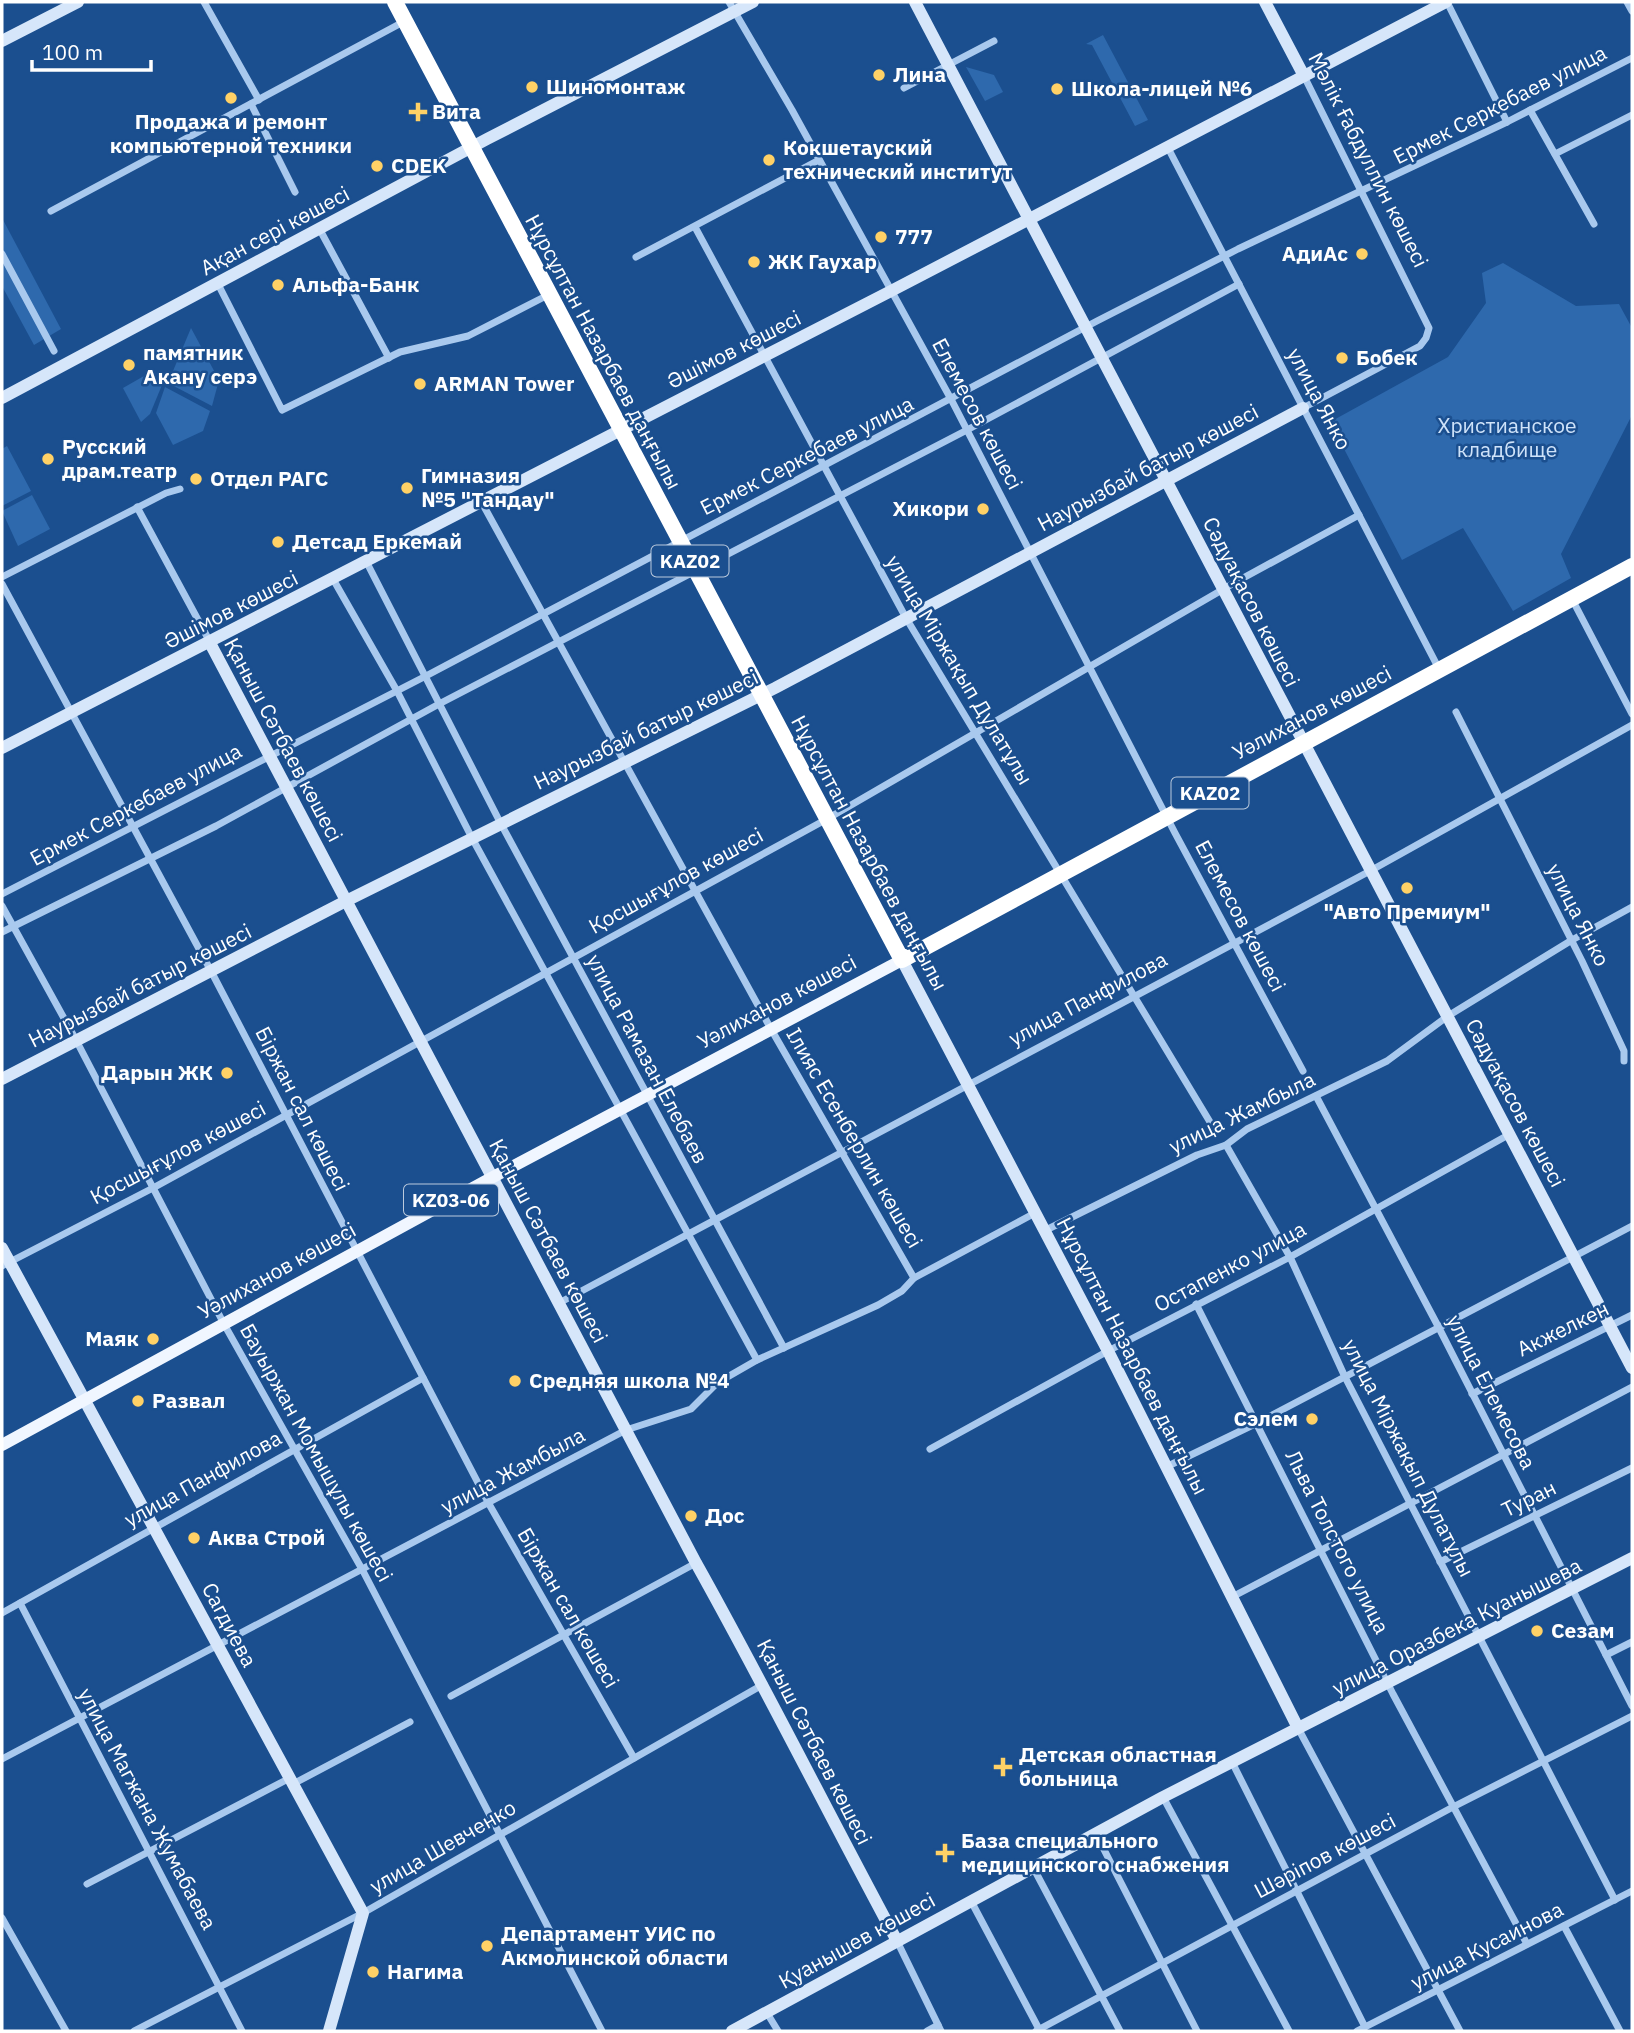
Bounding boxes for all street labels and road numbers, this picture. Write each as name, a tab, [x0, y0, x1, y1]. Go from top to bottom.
street label: Ермек Серкебаев улица	[1388, 38, 1611, 170]
street label: Мәлік Ғабдуллин көшесі	[1302, 47, 1435, 272]
street label: Ақан сері көшесі	[195, 179, 354, 281]
street label: Нұрсұлтан Назарбаев даңғылы	[519, 209, 688, 494]
street label: Әшімов көшесі	[662, 303, 805, 395]
street label: Елемесов көшесі	[926, 333, 1030, 494]
street label: улица Янко	[1281, 343, 1359, 454]
street label: Ермек Серкебаев улица	[695, 389, 918, 521]
street label: Наурызбай батыр көшесі	[1032, 397, 1263, 537]
street label: Сәдуақасов көшесі	[1197, 512, 1307, 691]
road number: KАZ02	[652, 546, 728, 576]
street label: улица Міржақып Дулатұлы	[880, 549, 1040, 790]
street label: Әшімов көшесі	[159, 563, 302, 655]
street label: Қаныш Сәтбаев көшесі	[218, 633, 350, 846]
street label: Уәлиханов көшесі	[1227, 658, 1396, 766]
street label: Наурызбай батыр көшесі	[529, 662, 763, 796]
street label: Нұрсұлтан Назарбаев даңғылы	[785, 710, 954, 995]
street label: Ермек Серкебаев улица	[25, 736, 246, 872]
road number: KАZ02	[1172, 778, 1248, 808]
street label: Қосшығұлов көшесі	[583, 821, 768, 940]
street label: Елемесов көшесі	[1189, 835, 1293, 996]
street label: улица Янко	[1541, 858, 1617, 971]
street label: Наурызбай батыр көшесі	[23, 917, 256, 1054]
street label: улица Панфилова	[1003, 944, 1172, 1052]
street label: Уәлиханов көшесі	[692, 947, 861, 1055]
street label: улица Рамазан Елебаев	[581, 949, 715, 1168]
street label: Сәдуақасов көшесі	[1460, 1013, 1572, 1192]
street label: Біржан сал көшесі	[249, 1022, 356, 1195]
street label: Ілияс Есенберлин көшесі	[780, 1022, 929, 1253]
street label: улица Жамбыла	[1164, 1065, 1319, 1160]
street label: Қосшығұлов көшесі	[85, 1094, 270, 1210]
street label: Қаныш Сәтбаев көшесі	[483, 1134, 615, 1347]
road number: KZ03-06	[404, 1184, 498, 1216]
street label: Нұрсұлтан Назарбаев даңғылы	[1051, 1212, 1215, 1499]
street label: Остапенко улица	[1149, 1214, 1310, 1318]
street label: Уәлиханов көшесі	[193, 1215, 360, 1325]
street label: Акжелкен	[1512, 1294, 1613, 1362]
street label: улица Елемесова	[1441, 1309, 1543, 1474]
street label: Бауыржан Момышұлы көшесі	[234, 1318, 400, 1587]
street label: улица Міржақып Дулатұлы	[1337, 1334, 1481, 1581]
street label: улица Жамбыла	[436, 1420, 590, 1520]
street label: улица Панфилова	[119, 1423, 286, 1533]
street label: Льва Толстого улица	[1279, 1445, 1396, 1638]
street label: Туран	[1497, 1473, 1560, 1523]
street label: Біржан сал көшесі	[512, 1522, 626, 1693]
street label: улица Оразбека Куанышева	[1327, 1551, 1586, 1701]
street label: Сагдиева	[196, 1577, 264, 1672]
street label: Қаныш Сәтбаев көшесі	[751, 1634, 879, 1849]
street label: улица Магжана Жумабаева	[72, 1683, 224, 1934]
street label: улица Шевченко	[364, 1793, 521, 1899]
street label: Шәріпов көшесі	[1249, 1806, 1400, 1904]
street label: Қуанышев көшесі	[773, 1885, 940, 1995]
street label: улица Кусаинова	[1405, 1895, 1568, 1996]

